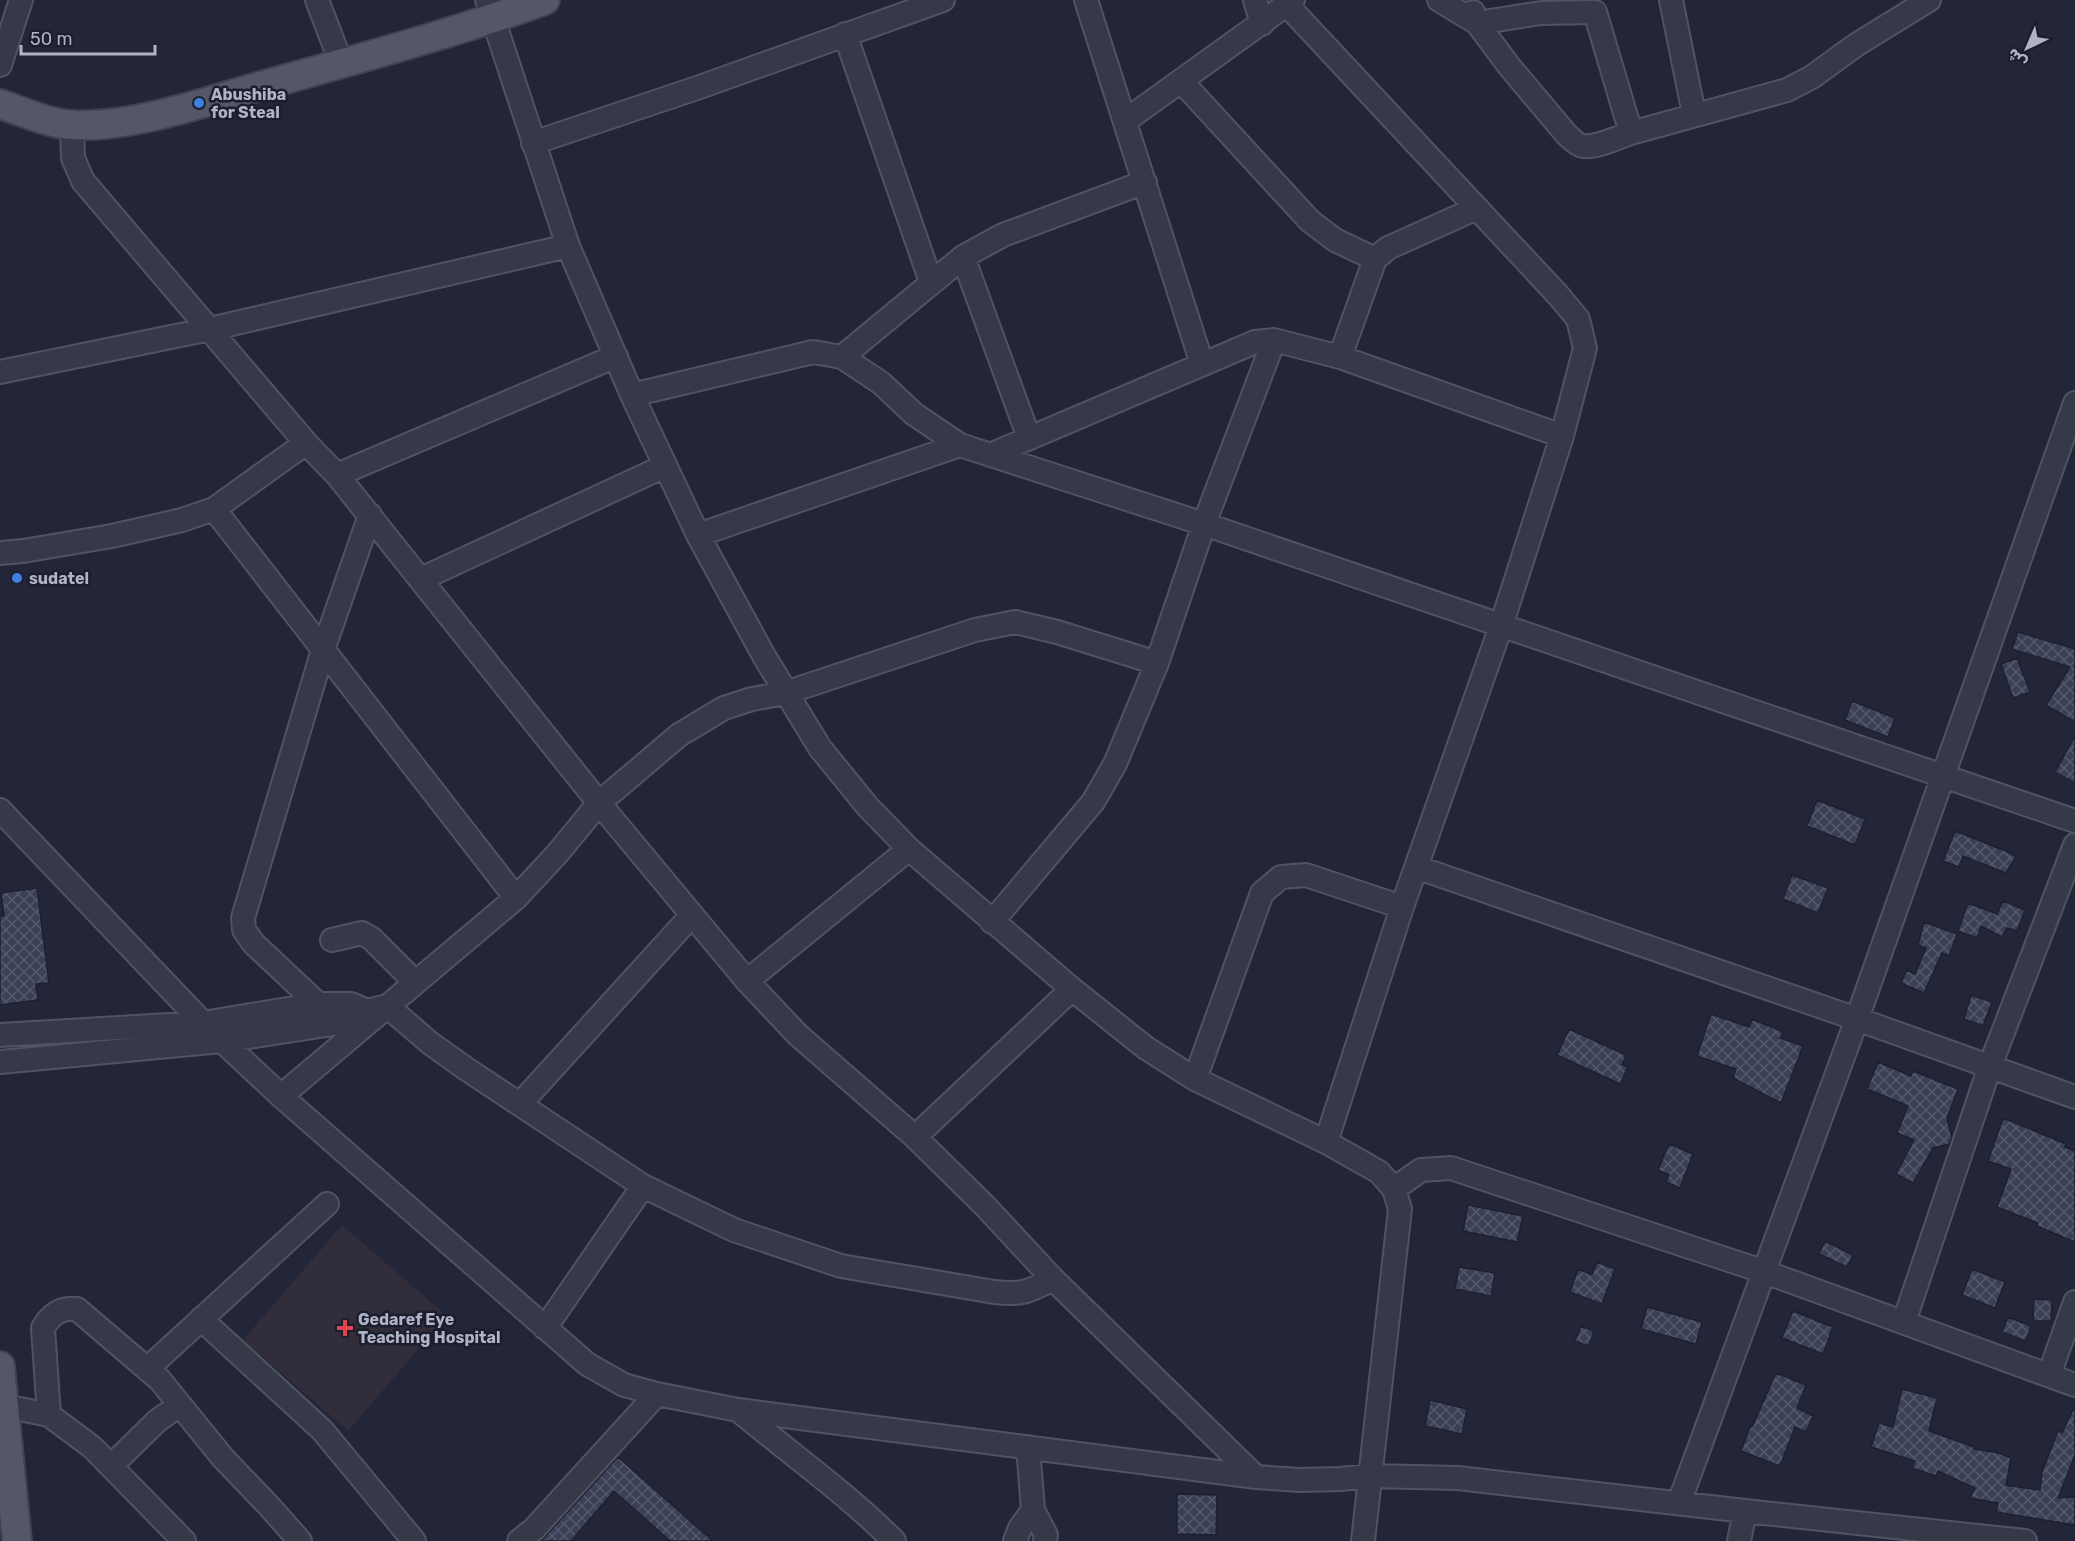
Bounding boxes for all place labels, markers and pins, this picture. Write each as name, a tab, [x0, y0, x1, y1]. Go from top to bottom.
place label: Abushiba for Steal	[211, 85, 286, 122]
marker: Abushiba for Steal	[192, 96, 206, 110]
place label: sudatel	[29, 569, 89, 588]
marker: sudatel	[10, 571, 24, 585]
place label: Gedaref Eye Teaching Hospital	[358, 1310, 501, 1347]
marker: Gedaref Eye Teaching Hospital	[336, 1319, 354, 1337]

